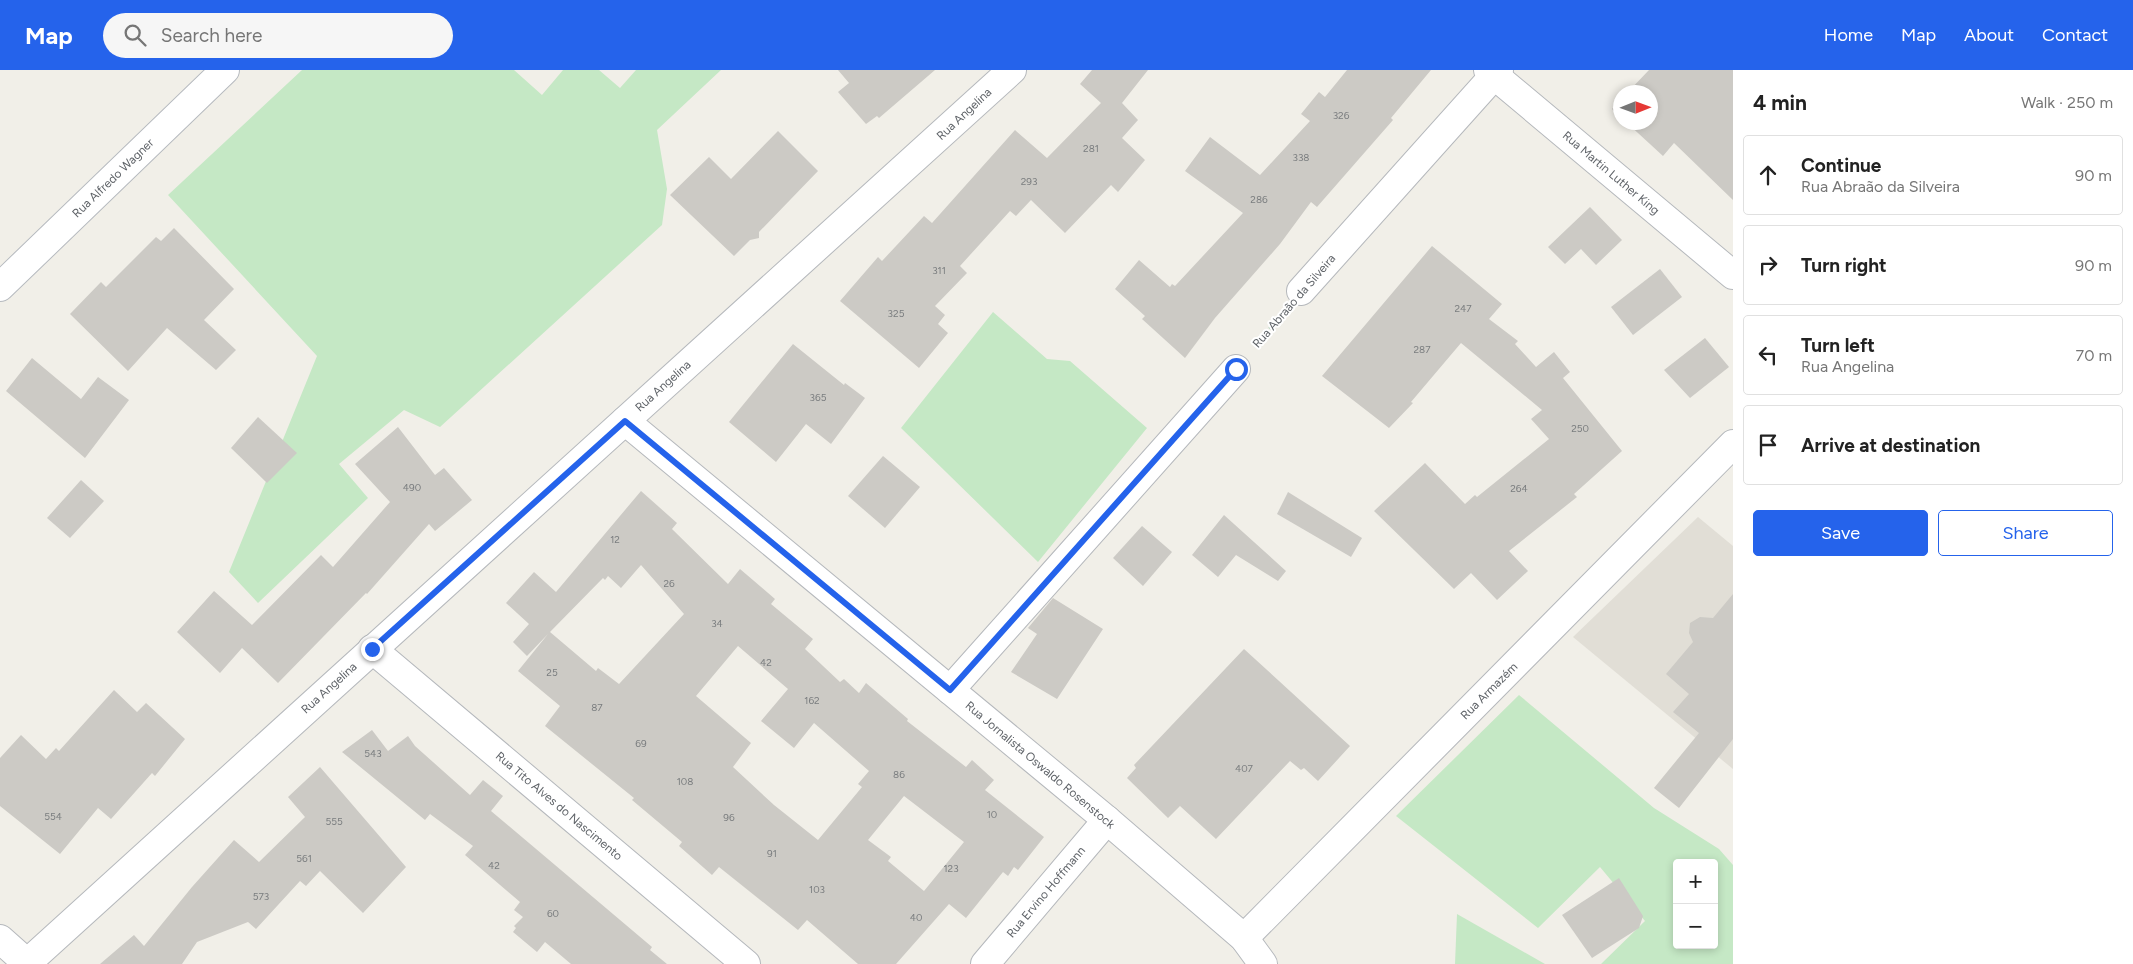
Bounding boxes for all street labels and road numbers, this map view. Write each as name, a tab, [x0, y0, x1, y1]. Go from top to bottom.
street label: Rua Angelina	[934, 85, 994, 143]
street label: Rua Martin Luther King	[1560, 128, 1662, 218]
street label: Rua Alfredo Wagner	[69, 136, 157, 220]
street label: Rua Abraão da Silveira	[1250, 251, 1338, 351]
street label: Rua Angelina	[632, 357, 694, 415]
street label: Rua Angelina	[298, 659, 360, 717]
street label: Rua Armazém	[1458, 660, 1520, 722]
street label: Rua Jornalista Oswaldo Rosenstock	[963, 698, 1118, 832]
street label: Rua Tito Alves do Nascimento	[493, 749, 625, 863]
street label: Rua Ervino Hoffmann	[1004, 843, 1088, 940]

